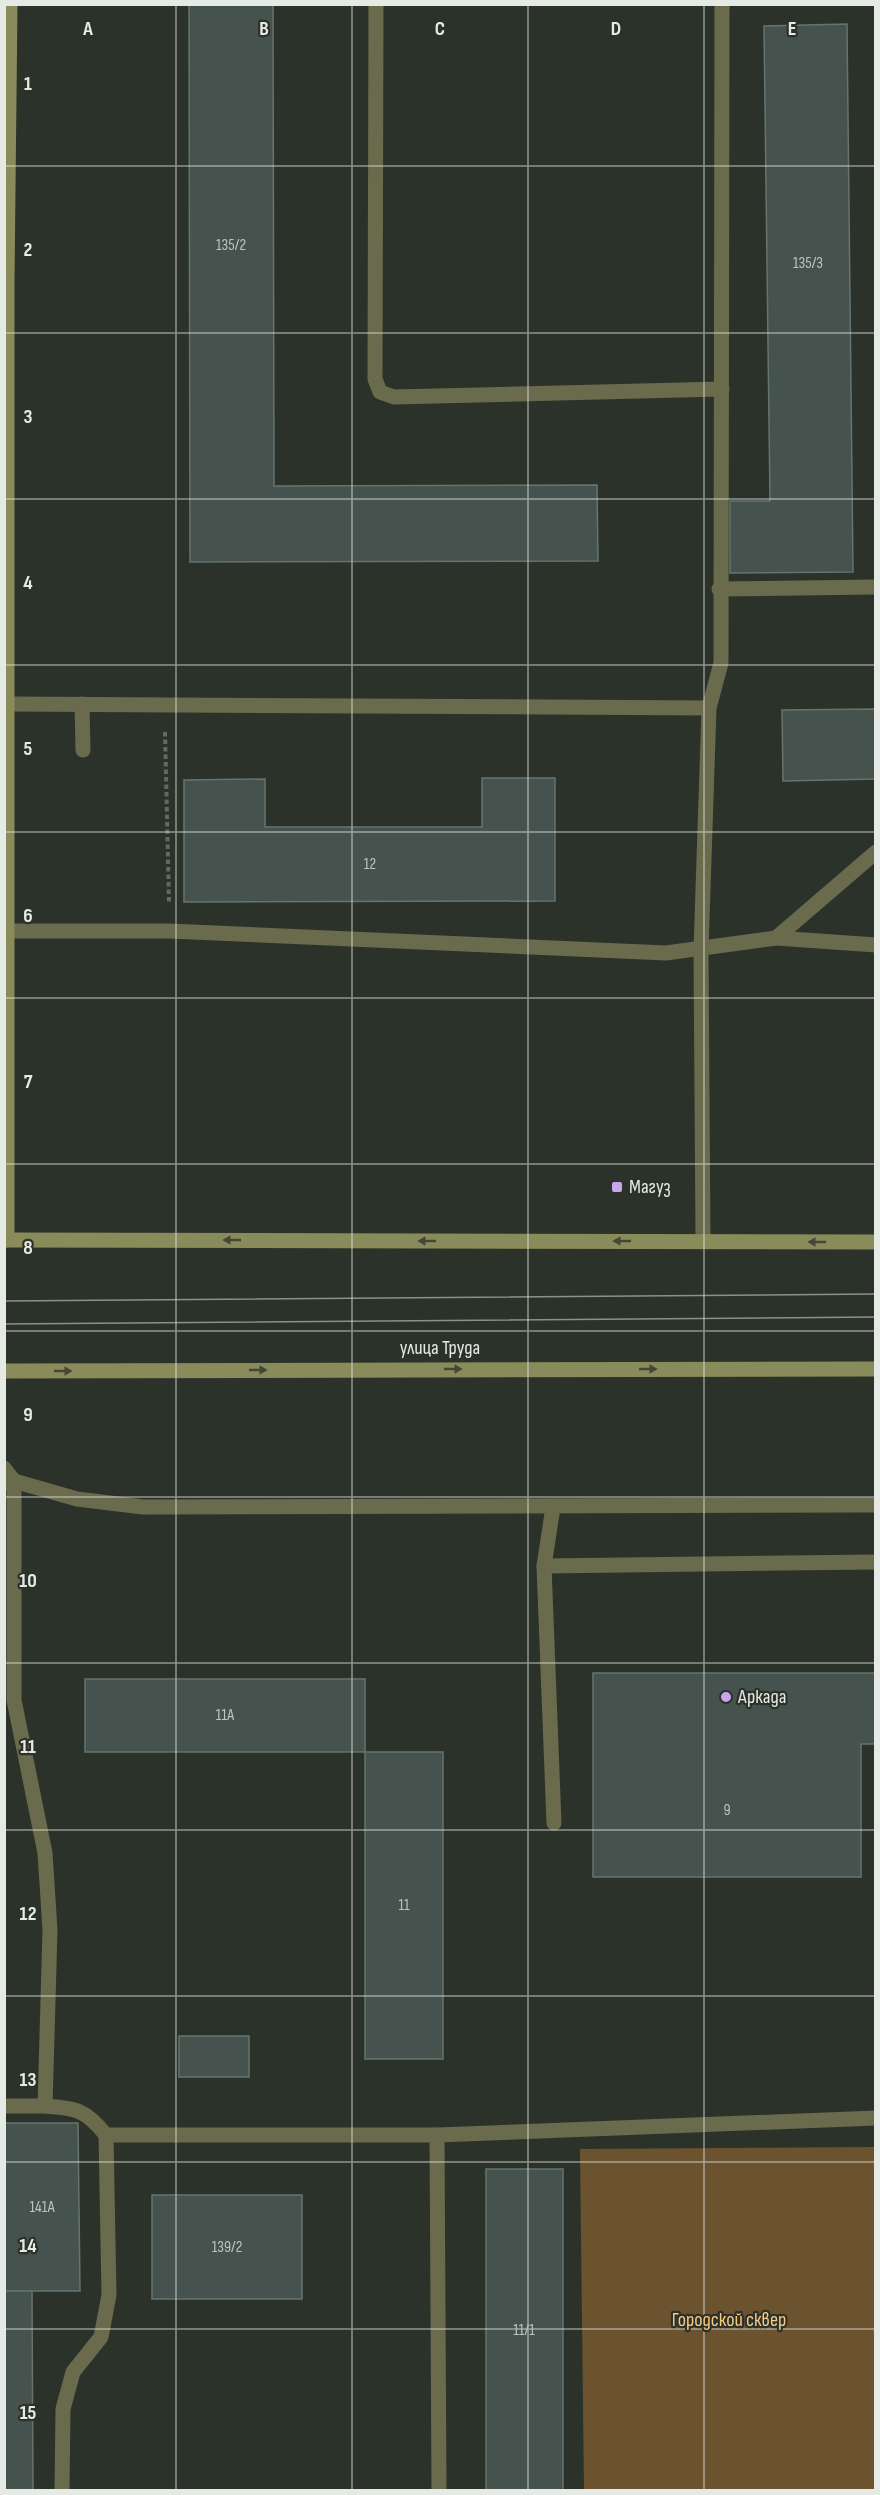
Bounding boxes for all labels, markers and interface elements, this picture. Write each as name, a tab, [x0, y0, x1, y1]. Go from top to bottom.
text: A	[82, 17, 93, 41]
text: B	[259, 17, 269, 41]
text: C	[435, 17, 445, 41]
text: D	[611, 17, 621, 41]
text: E	[788, 17, 796, 41]
text: 1	[24, 72, 32, 96]
house number: 135/2	[216, 236, 246, 255]
text: 2	[24, 238, 32, 262]
house number: 135/3	[793, 254, 823, 273]
text: 3	[24, 405, 33, 429]
text: 4	[23, 571, 33, 595]
text: 5	[24, 737, 33, 761]
house number: 12	[364, 855, 376, 874]
text: 6	[23, 904, 33, 928]
text: 7	[24, 1070, 33, 1094]
place label: Магуз	[629, 1175, 671, 1199]
marker: Магуз	[610, 1180, 624, 1194]
one-way arrow	[223, 1235, 242, 1245]
text: 8	[23, 1236, 33, 1260]
one-way arrow	[418, 1236, 437, 1246]
one-way arrow	[613, 1236, 632, 1246]
one-way arrow	[808, 1237, 827, 1247]
street label: улица Труда	[400, 1336, 480, 1360]
one-way arrow	[443, 1364, 462, 1374]
one-way arrow	[638, 1364, 657, 1374]
one-way arrow	[248, 1365, 267, 1375]
one-way arrow	[53, 1366, 72, 1376]
text: 9	[23, 1403, 33, 1427]
text: 10	[19, 1569, 37, 1593]
place label: Аркада	[737, 1685, 786, 1709]
marker: Аркада	[719, 1690, 733, 1704]
house number: 11А	[216, 1706, 234, 1725]
text: 11	[20, 1735, 36, 1759]
house number: 9	[723, 1801, 731, 1820]
house number: 11	[398, 1896, 410, 1915]
text: 12	[20, 1902, 36, 1926]
text: 13	[20, 2068, 36, 2092]
house number: 141А	[29, 2198, 55, 2217]
text: 14	[19, 2234, 37, 2258]
house number: 139/2	[212, 2238, 242, 2257]
park label: Городской сквер	[672, 2308, 786, 2332]
house number: 11/1	[513, 2321, 535, 2340]
text: 15	[20, 2401, 37, 2425]

